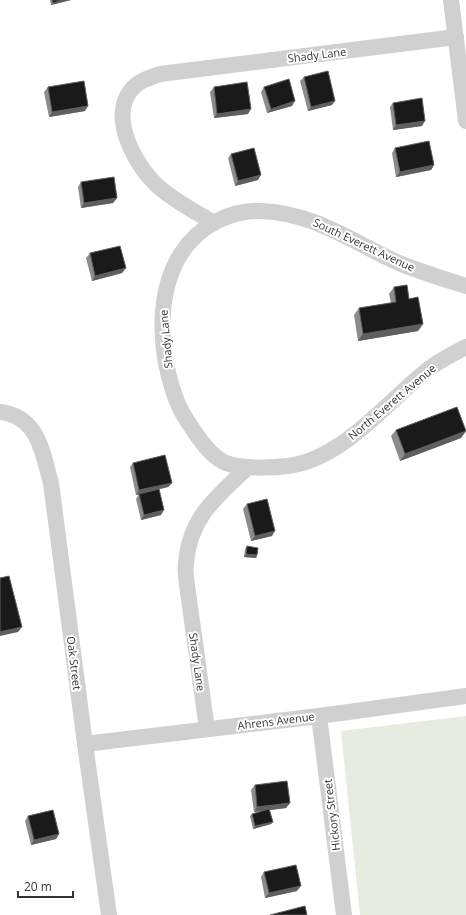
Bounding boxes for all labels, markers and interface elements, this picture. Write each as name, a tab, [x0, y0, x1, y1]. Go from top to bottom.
street label: Shady Lane	[287, 43, 347, 66]
street label: South Everett Avenue	[311, 214, 417, 275]
street label: Shady Lane	[155, 309, 176, 369]
street label: North Everett Avenue	[345, 360, 439, 443]
street label: Shady Lane	[186, 632, 209, 692]
street label: Oak Street	[64, 635, 85, 691]
street label: Ahrens Avenue	[237, 708, 315, 733]
street label: Hickory Street	[320, 778, 343, 852]
scale bar	[18, 873, 73, 899]
text: 20 m	[24, 878, 52, 895]

